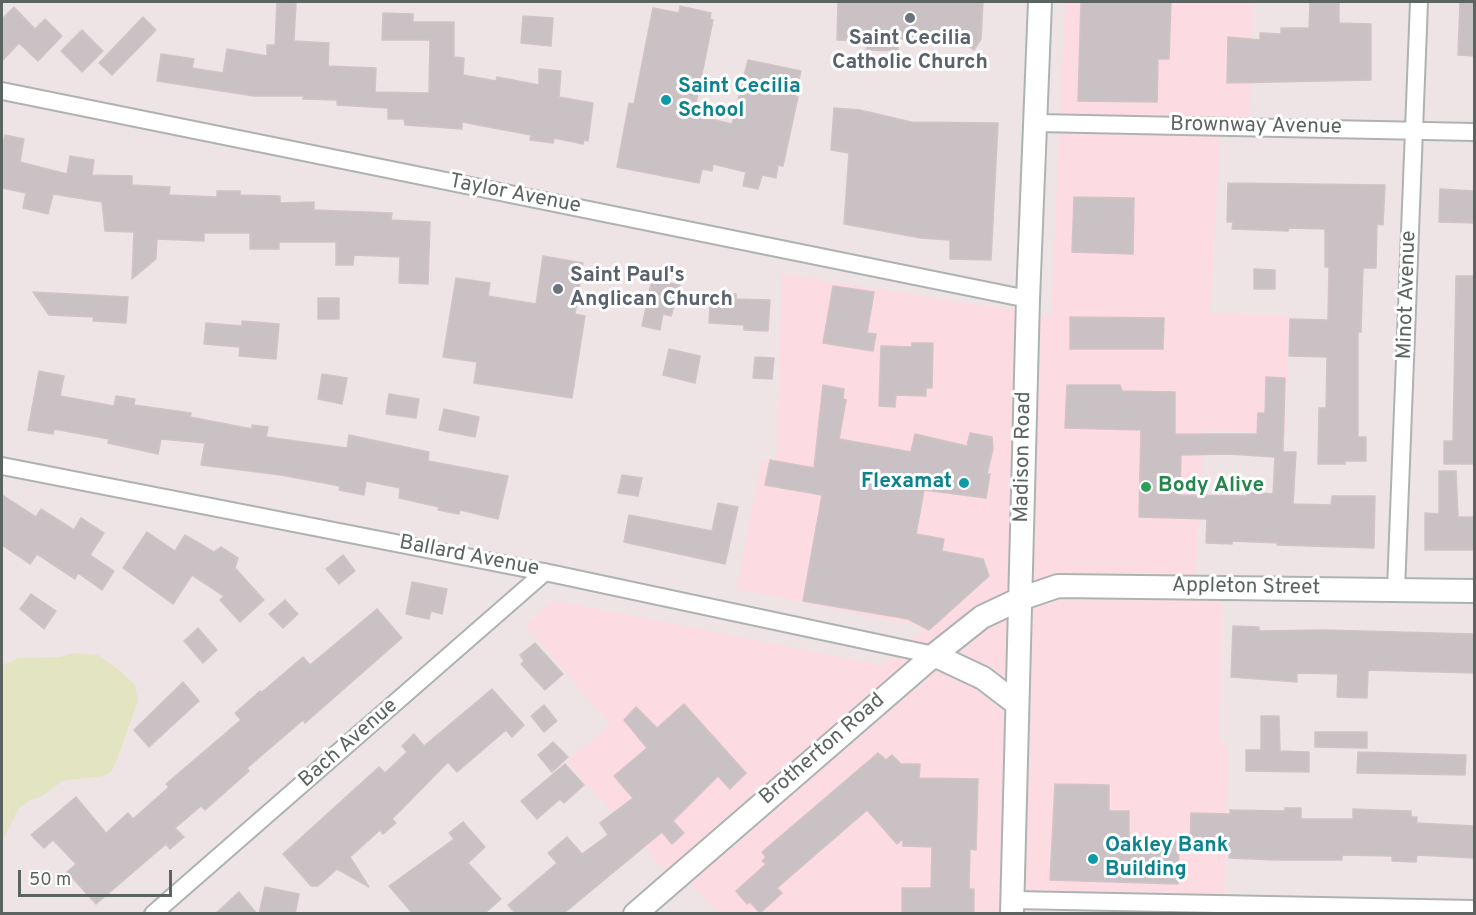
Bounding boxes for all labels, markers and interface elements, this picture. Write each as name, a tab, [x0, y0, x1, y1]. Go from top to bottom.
marker: Saint Cecilia Catholic Church	[903, 11, 917, 25]
place label: Saint Cecilia Catholic Church	[832, 27, 988, 77]
place label: Saint Cecilia School	[678, 75, 801, 125]
marker: Saint Cecilia School	[659, 93, 673, 107]
street label: Brownway Avenue	[1170, 113, 1342, 141]
street label: Taylor Avenue	[447, 170, 583, 220]
street label: Minot Avenue	[1393, 230, 1423, 360]
place label: Saint Paul's Anglican Church	[570, 264, 733, 314]
marker: Saint Paul's Anglican Church	[551, 282, 565, 296]
street label: Madison Road	[1010, 391, 1038, 523]
place label: Flexamat	[861, 470, 952, 496]
place label: Body Alive	[1158, 474, 1264, 500]
marker: Flexamat	[957, 476, 971, 490]
marker: Body Alive	[1139, 480, 1153, 494]
street label: Ballard Avenue	[397, 531, 541, 583]
street label: Appleton Street	[1172, 574, 1320, 602]
street label: Brotherton Road	[755, 689, 891, 811]
street label: Bach Avenue	[294, 694, 404, 794]
place label: Oakley Bank Building	[1105, 834, 1228, 884]
marker: Oakley Bank Building	[1086, 852, 1100, 866]
scale bar	[21, 858, 176, 896]
text: 50 m	[29, 869, 71, 892]

